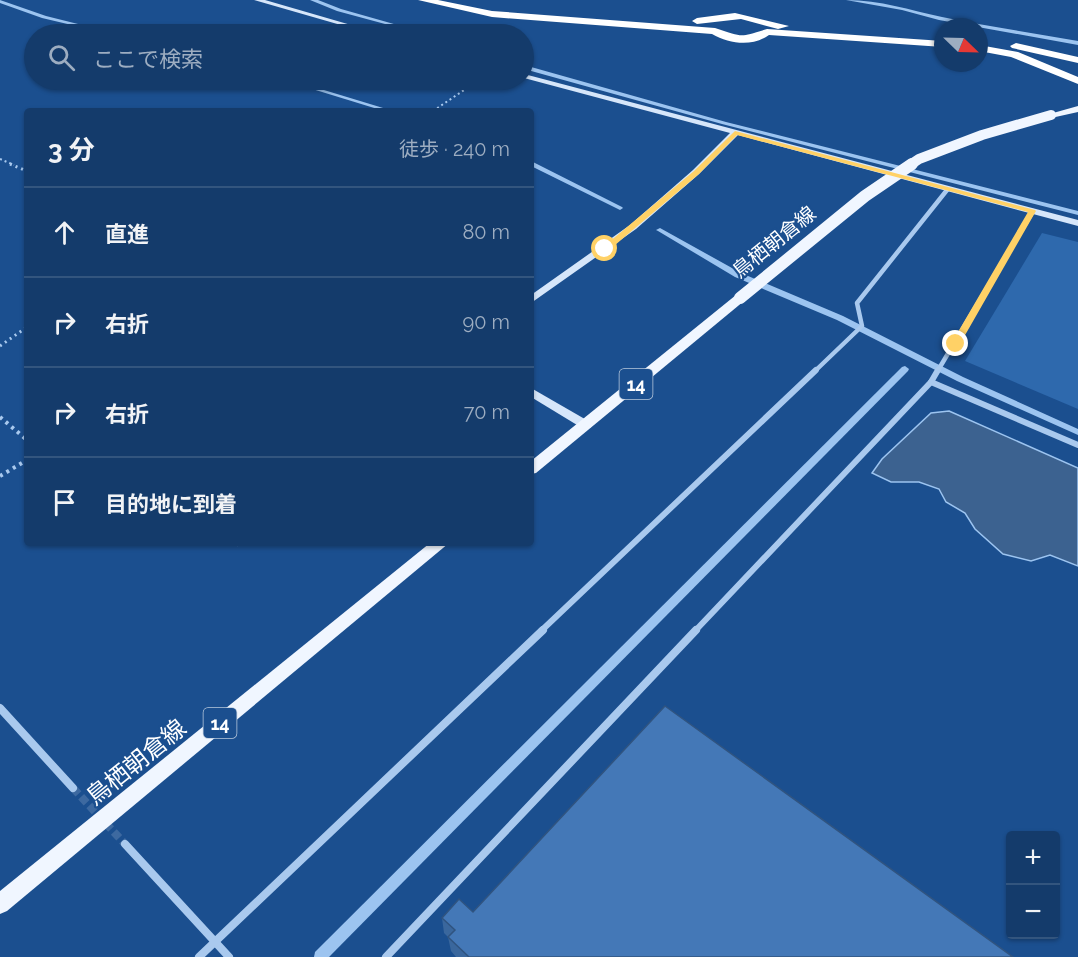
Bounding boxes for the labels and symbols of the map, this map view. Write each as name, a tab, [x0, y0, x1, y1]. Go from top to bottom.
north arrow	[934, 18, 988, 72]
street label: 鳥栖朝倉線	[728, 201, 820, 283]
route start	[591, 235, 617, 261]
route end	[942, 330, 968, 356]
road number: 14	[620, 369, 652, 399]
road number: 14	[204, 708, 236, 738]
street label: 鳥栖朝倉線	[80, 713, 192, 811]

